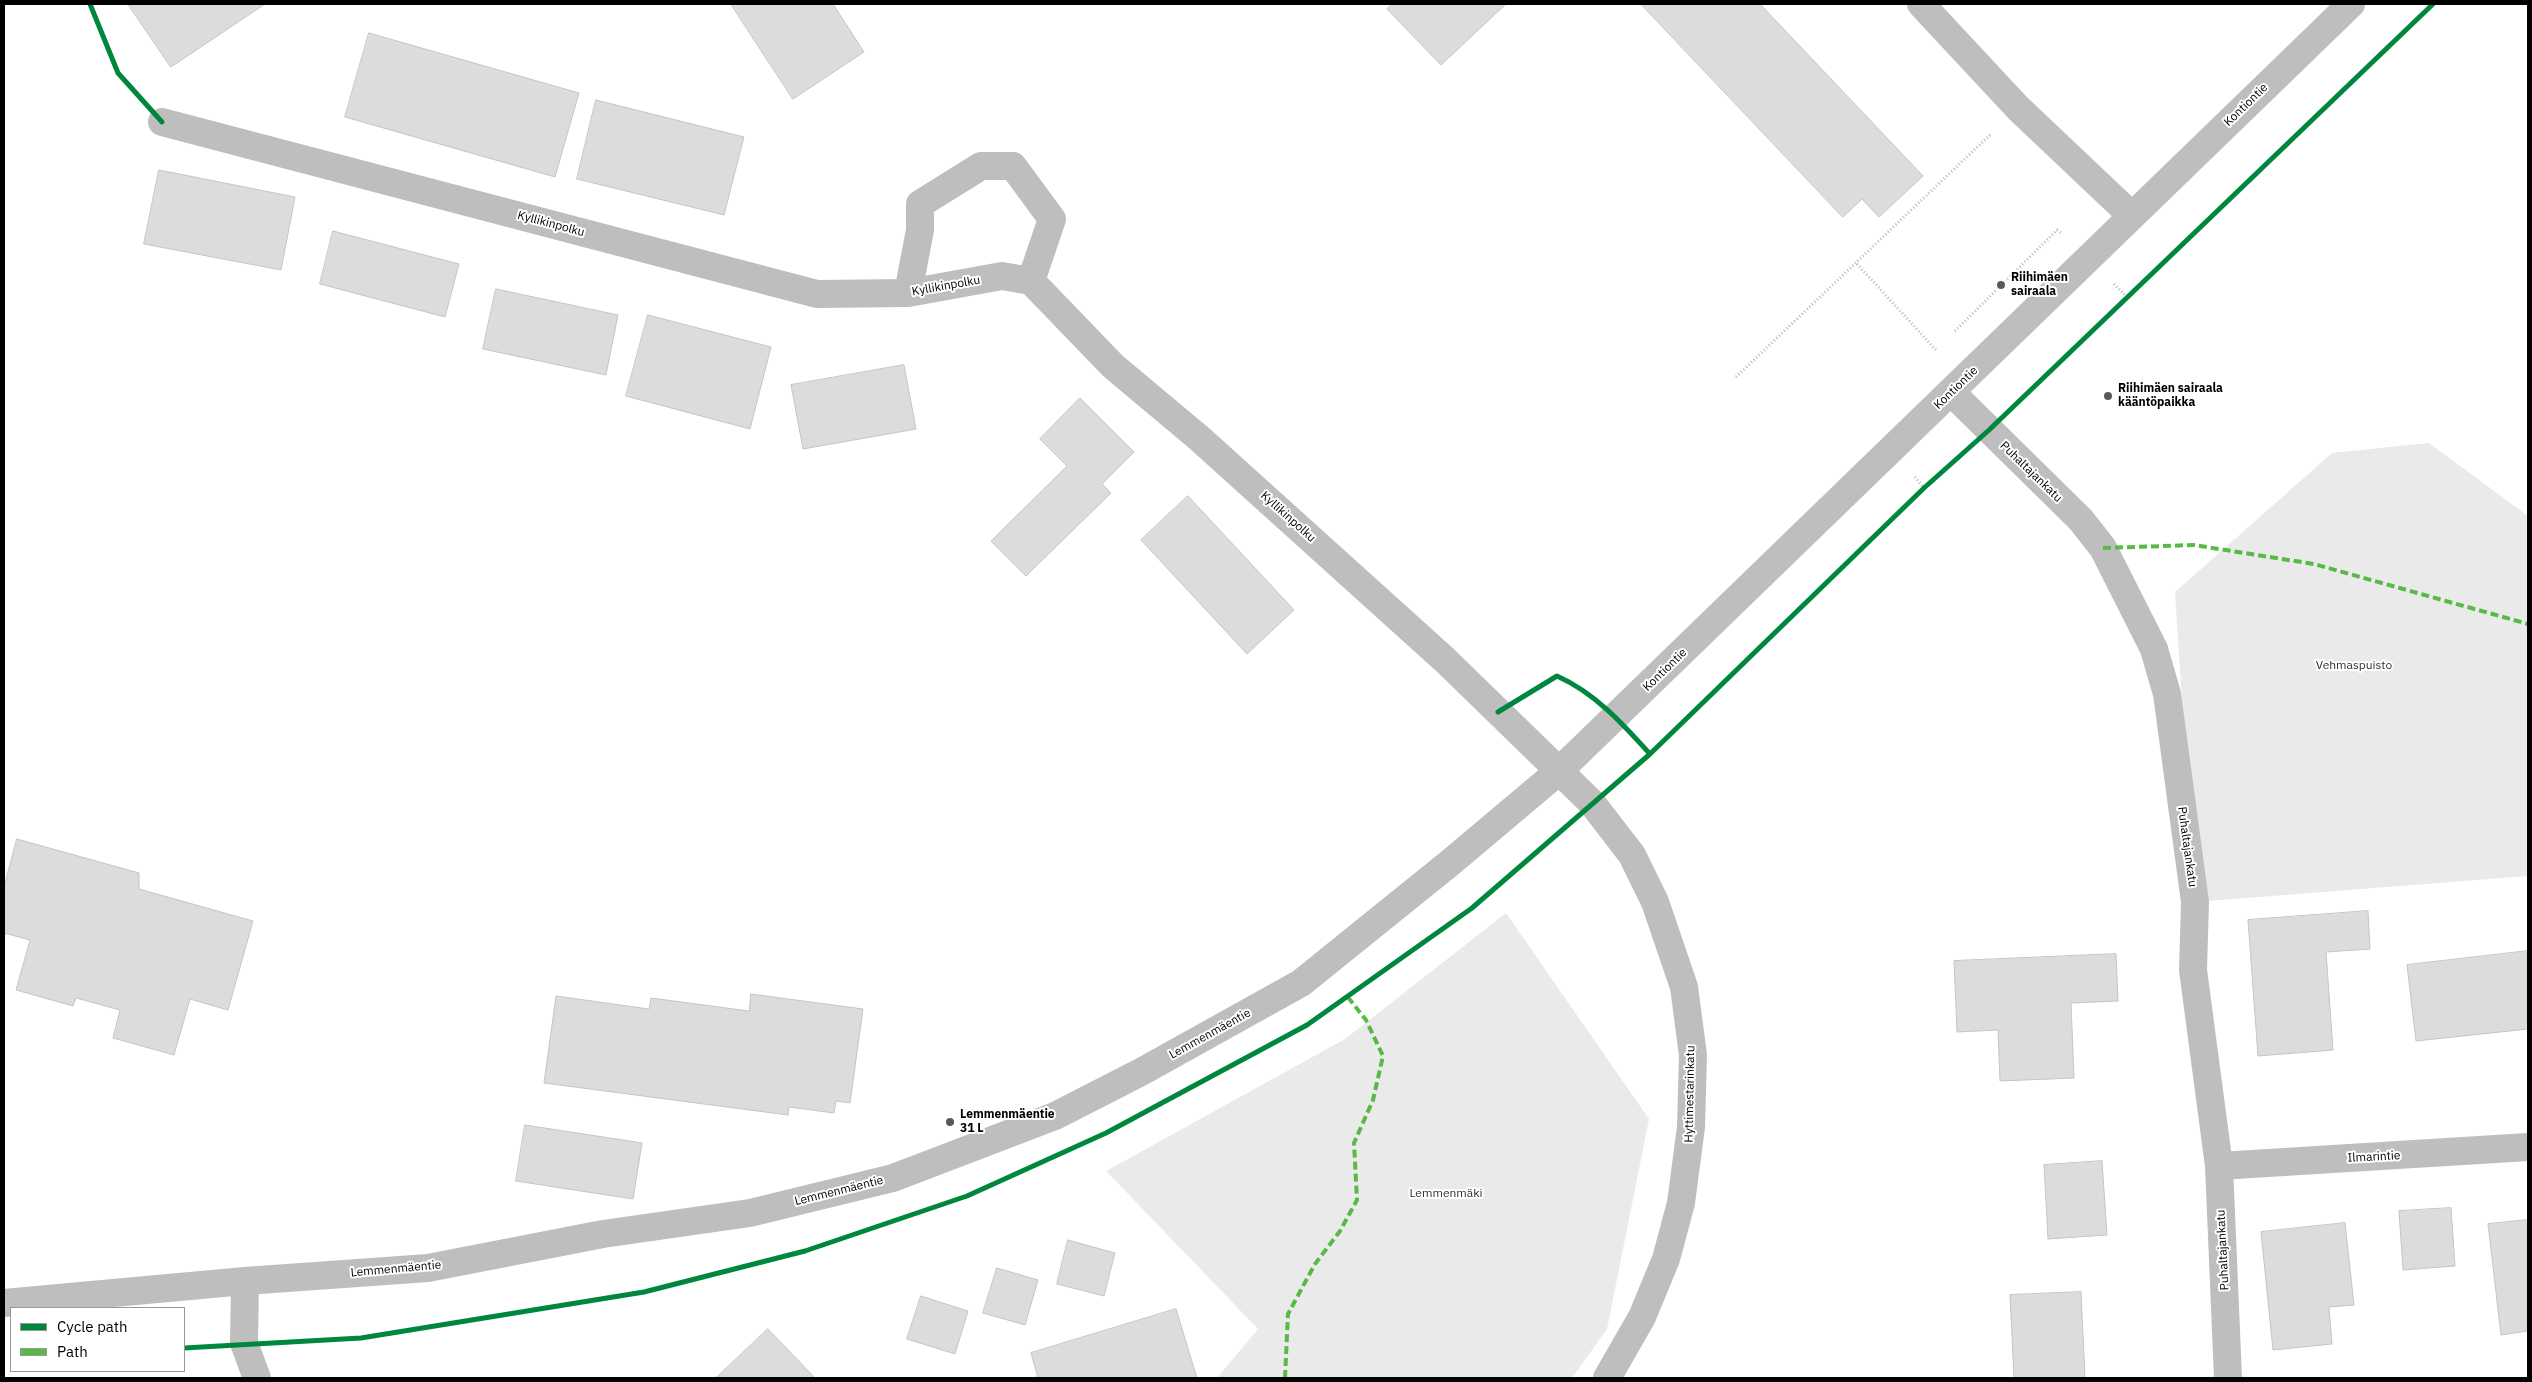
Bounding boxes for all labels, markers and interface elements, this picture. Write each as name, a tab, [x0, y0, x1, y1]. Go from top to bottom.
street label: Kontiontie	[2221, 81, 2271, 129]
street label: Kyllikinpolku	[516, 208, 586, 240]
place label: Riihimäen sairaala	[2011, 271, 2068, 299]
street label: Kyllikinpolku	[911, 273, 981, 299]
marker: Riihimäen sairaala	[1995, 279, 2007, 291]
street label: Kontiontie	[1931, 364, 1981, 412]
place label: Riihimäen sairaala kääntöpaikka	[2118, 382, 2223, 410]
marker: Riihimäen sairaala kääntöpaikka	[2102, 390, 2114, 402]
street label: Puhaltajankatu	[1997, 439, 2065, 505]
street label: Kyllikinpolku	[1258, 489, 1318, 545]
street label: Kontiontie	[1640, 646, 1690, 694]
park label: Vehmaspuisto	[2316, 659, 2392, 673]
street label: Puhaltajankatu	[2174, 806, 2200, 888]
street label: Lemmenmäentie	[1167, 1006, 1253, 1062]
street label: Hyttimestarinkatu	[1682, 1045, 1698, 1143]
place label: Lemmenmäentie 31 L	[960, 1108, 1055, 1136]
marker: Lemmenmäentie 31 L	[944, 1116, 956, 1128]
street label: Ilmarintie	[2347, 1148, 2401, 1166]
street label: Lemmenmäentie	[793, 1173, 885, 1209]
park label: Lemmenmäki	[1409, 1187, 1483, 1201]
street label: Puhaltajankatu	[2214, 1209, 2232, 1291]
street label: Lemmenmäentie	[350, 1258, 442, 1280]
legend	[10, 1307, 185, 1372]
text: Cycle path	[57, 1317, 128, 1336]
text: Path	[57, 1342, 88, 1361]

